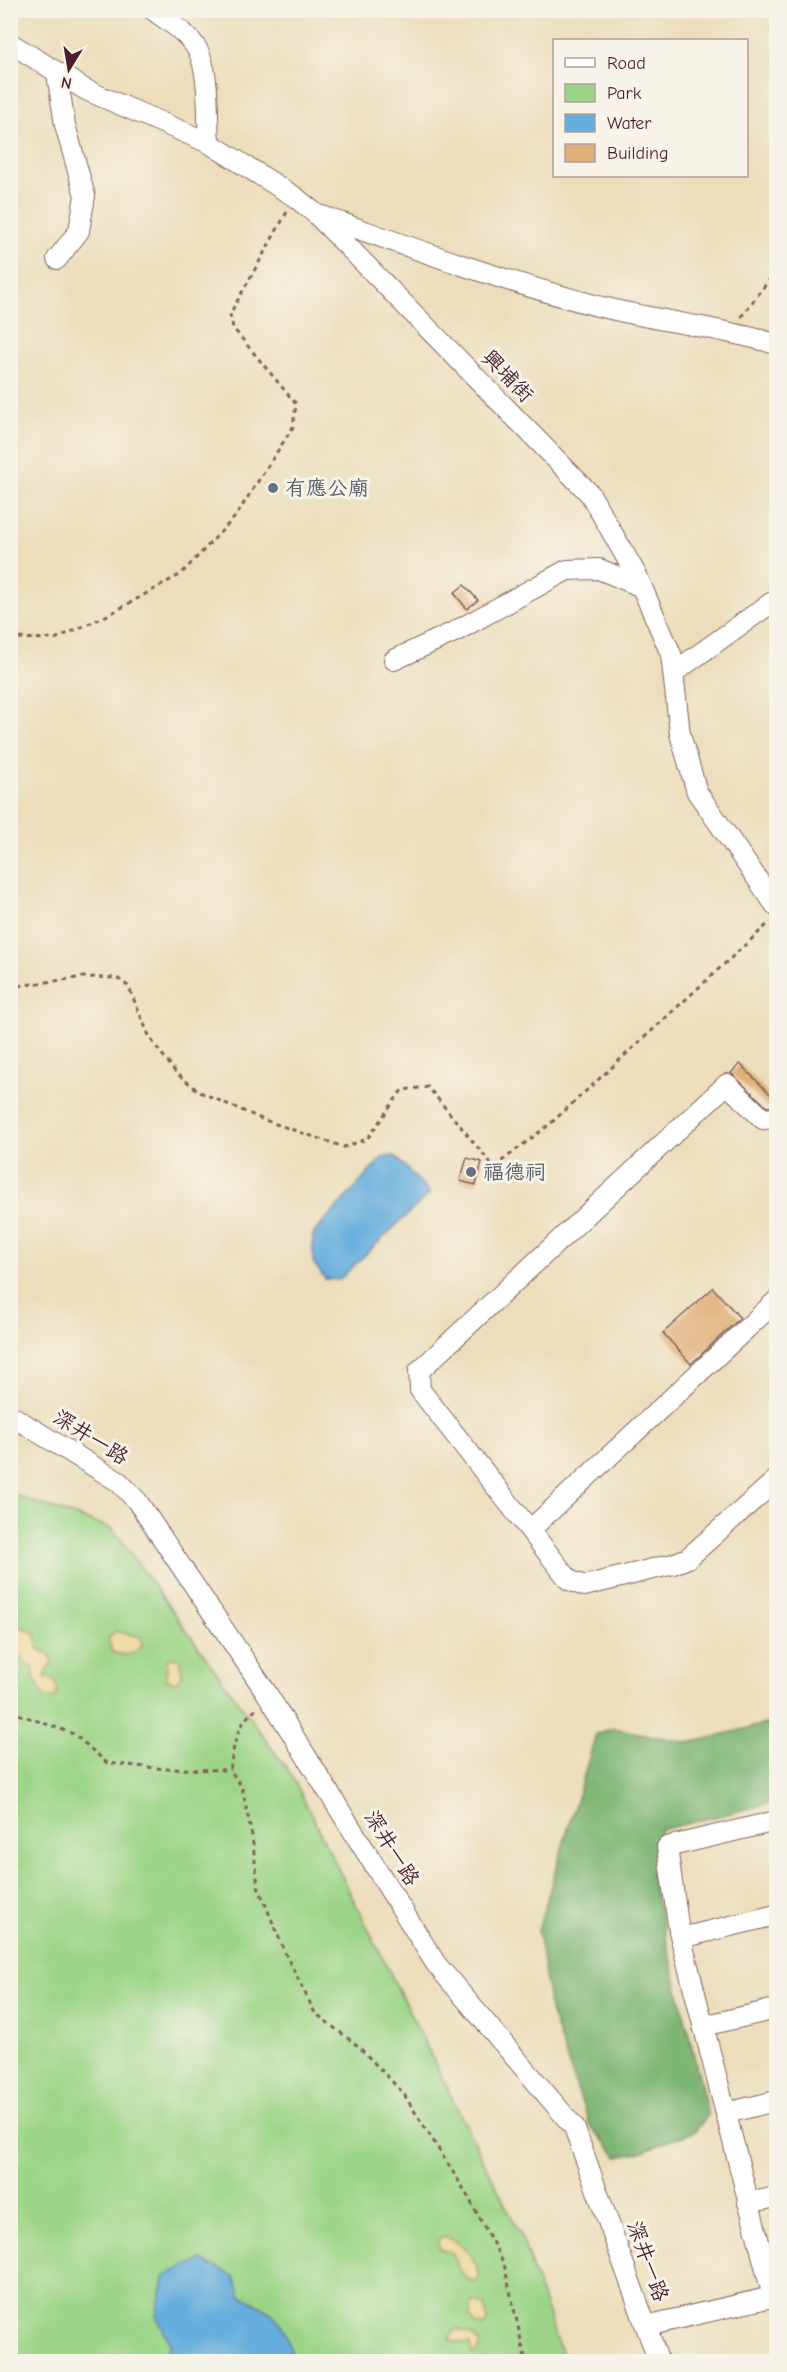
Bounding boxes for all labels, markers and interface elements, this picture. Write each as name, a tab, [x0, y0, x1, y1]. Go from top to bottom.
north arrow	[39, 39, 99, 99]
legend	[553, 39, 748, 177]
text: Road	[607, 53, 646, 74]
text: N	[59, 73, 73, 93]
text: Park	[607, 83, 642, 104]
text: Water	[607, 113, 652, 134]
text: Building	[607, 143, 669, 164]
street label: 興埔街	[477, 345, 539, 407]
place label: 有應公廟	[285, 476, 369, 500]
marker: 有應公廟	[266, 481, 280, 495]
place label: 福德祠	[483, 1160, 546, 1184]
marker: 福德祠	[464, 1165, 478, 1179]
street label: 深井一路	[49, 1405, 133, 1469]
street label: 深井一路	[360, 1806, 424, 1890]
street label: 深井一路	[622, 2217, 674, 2305]

